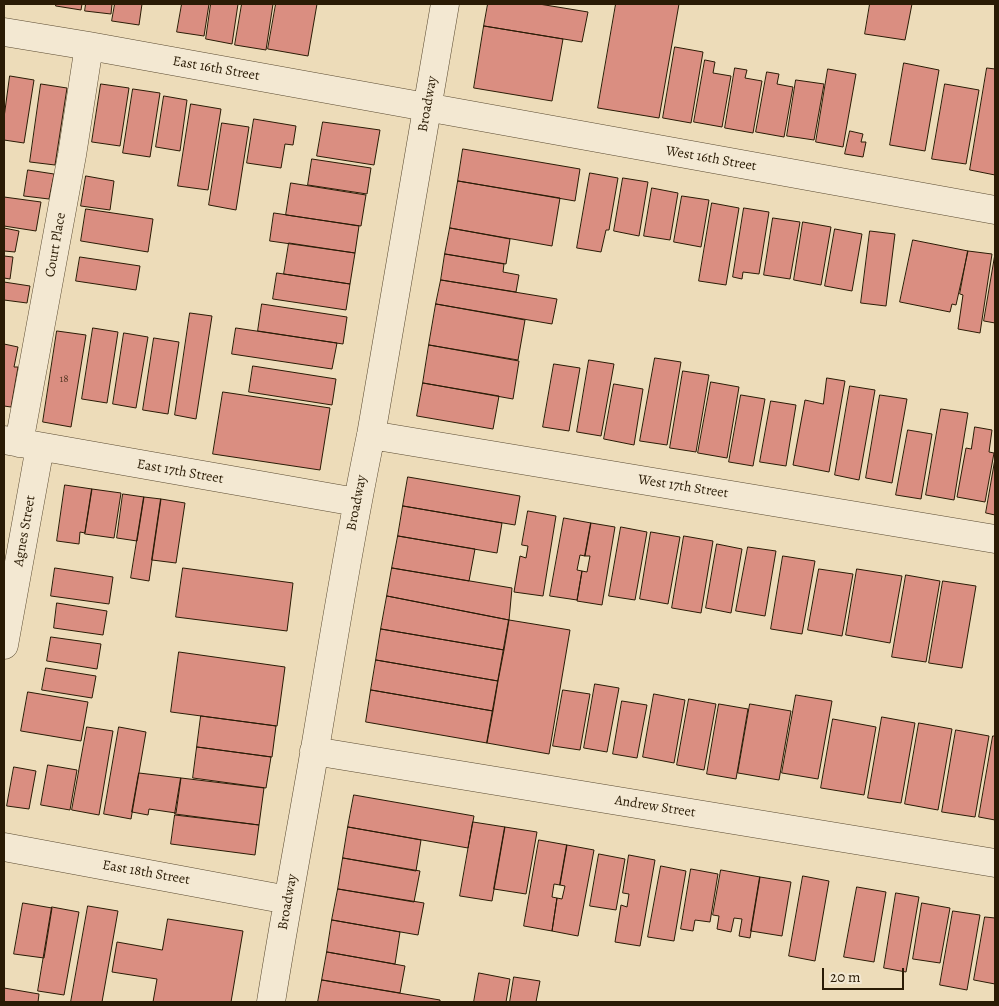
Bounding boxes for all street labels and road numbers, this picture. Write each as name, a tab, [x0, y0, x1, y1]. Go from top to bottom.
street label: East 16th Street	[171, 53, 261, 85]
street label: Broadway	[415, 75, 441, 133]
street label: West 16th Street	[664, 143, 758, 175]
street label: Court Place	[42, 211, 70, 279]
street label: East 17th Street	[135, 456, 225, 488]
street label: West 17th Street	[637, 472, 729, 502]
street label: Broadway	[343, 474, 371, 532]
street label: Agnes Street	[10, 494, 40, 568]
street label: Andrew Street	[613, 792, 697, 822]
street label: East 18th Street	[101, 857, 191, 889]
street label: Broadway	[275, 873, 301, 931]

